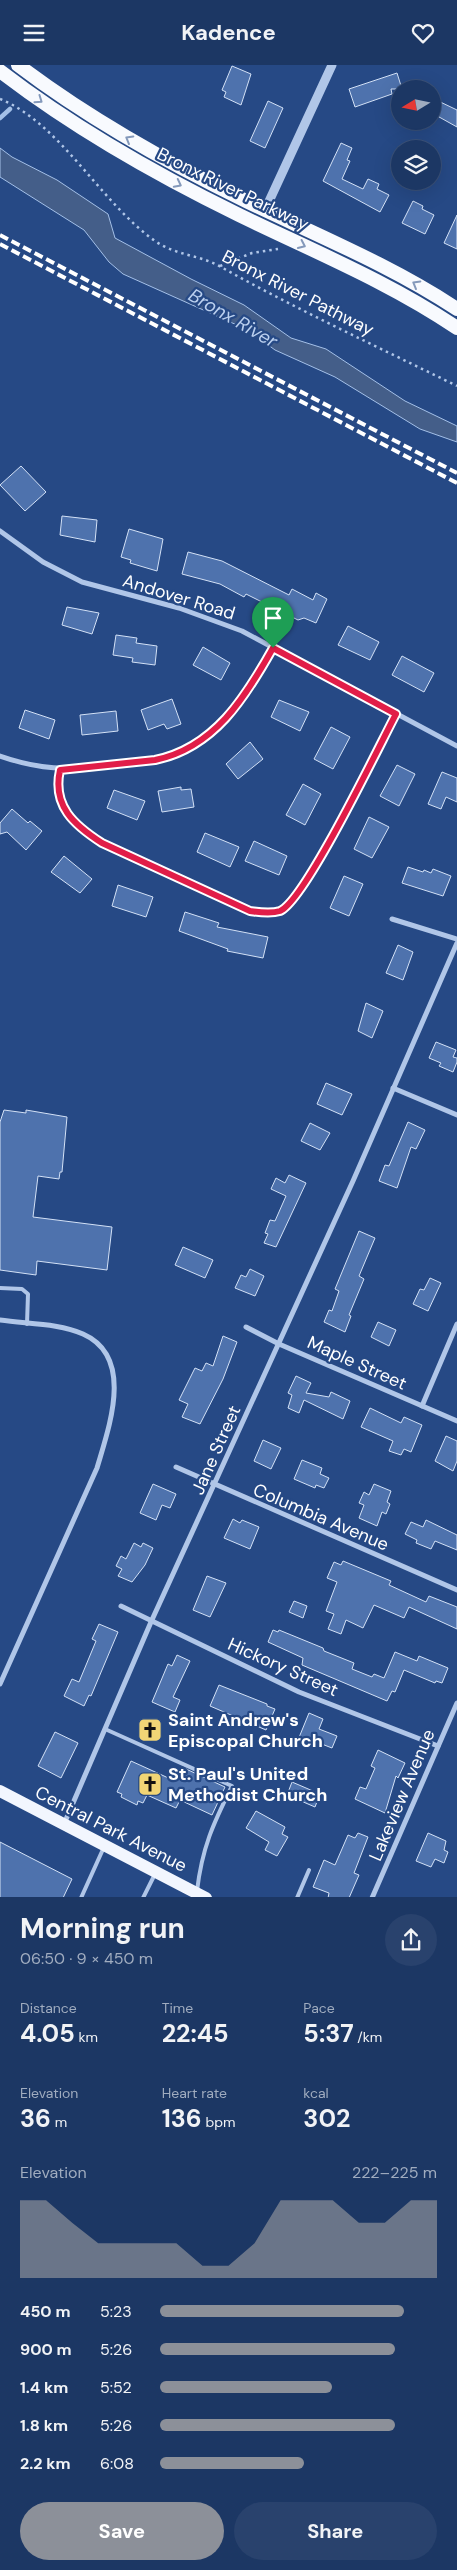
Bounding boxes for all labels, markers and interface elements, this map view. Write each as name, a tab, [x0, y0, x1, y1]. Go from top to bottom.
text: Kadence	[181, 18, 276, 47]
icon: menu	[20, 19, 48, 47]
icon: heart	[409, 19, 437, 47]
north arrow	[391, 80, 441, 130]
map controls	[391, 80, 441, 190]
one-way arrow	[33, 94, 43, 103]
one-way arrow	[125, 135, 134, 145]
button: layers	[391, 140, 441, 190]
street label: Bronx River Parkway	[153, 142, 313, 236]
one-way arrow	[173, 178, 182, 188]
one-way arrow	[297, 239, 306, 249]
street label: Bronx River Pathway	[218, 245, 378, 341]
one-way arrow	[412, 280, 421, 290]
water label: Bronx River	[185, 283, 281, 353]
street label: Andover Road	[120, 569, 238, 625]
pin	[252, 597, 294, 648]
icon: arrive	[259, 604, 287, 632]
street label: Maple Street	[304, 1330, 410, 1396]
street label: Jane Street	[186, 1402, 246, 1498]
street label: Columbia Avenue	[249, 1478, 393, 1556]
street label: Hickory Street	[224, 1632, 342, 1702]
place label: Saint Andrew's Episcopal Church	[168, 1708, 323, 1753]
church icon: Saint Andrew's Episcopal Church	[137, 1717, 163, 1743]
street label: Lakeview Avenue	[363, 1725, 441, 1865]
place label: St. Paul's United Methodist Church	[168, 1762, 327, 1807]
church icon: St. Paul's United Methodist Church	[137, 1771, 163, 1797]
street label: Central Park Avenue	[31, 1780, 191, 1878]
text: Morning run	[20, 1910, 185, 1947]
button: share	[385, 1914, 437, 1966]
text: 06:50 · 9 × 450 m	[20, 1948, 153, 1969]
text: Distance	[20, 1999, 77, 2017]
text: Time	[162, 1999, 193, 2017]
text: Pace	[303, 1999, 335, 2017]
text: 4.05	[20, 2017, 75, 2050]
text: 22:45	[162, 2017, 229, 2050]
text: 5:37	[303, 2017, 354, 2050]
text: km	[75, 2028, 98, 2046]
text: /km	[354, 2028, 382, 2046]
text: Elevation	[20, 2084, 78, 2102]
text: Heart rate	[162, 2084, 227, 2102]
text: kcal	[303, 2084, 329, 2102]
text: 36	[20, 2102, 51, 2135]
text: 136	[162, 2102, 202, 2135]
text: 302	[303, 2102, 350, 2135]
text: m	[51, 2113, 67, 2131]
text: bpm	[202, 2113, 235, 2131]
text: Elevation	[20, 2162, 87, 2183]
text: 222–225 m	[352, 2162, 437, 2183]
text: 450 m	[20, 2301, 70, 2322]
text: 5:23	[100, 2301, 132, 2322]
text: 900 m	[20, 2339, 72, 2360]
text: 5:26	[100, 2339, 132, 2360]
text: 1.4 km	[20, 2377, 68, 2398]
text: 5:52	[100, 2377, 132, 2398]
text: 1.8 km	[20, 2415, 68, 2436]
text: 5:26	[100, 2415, 132, 2436]
text: 2.2 km	[20, 2453, 71, 2474]
text: 6:08	[100, 2453, 134, 2474]
button: Save	[20, 2502, 224, 2560]
button: Share	[234, 2502, 437, 2560]

